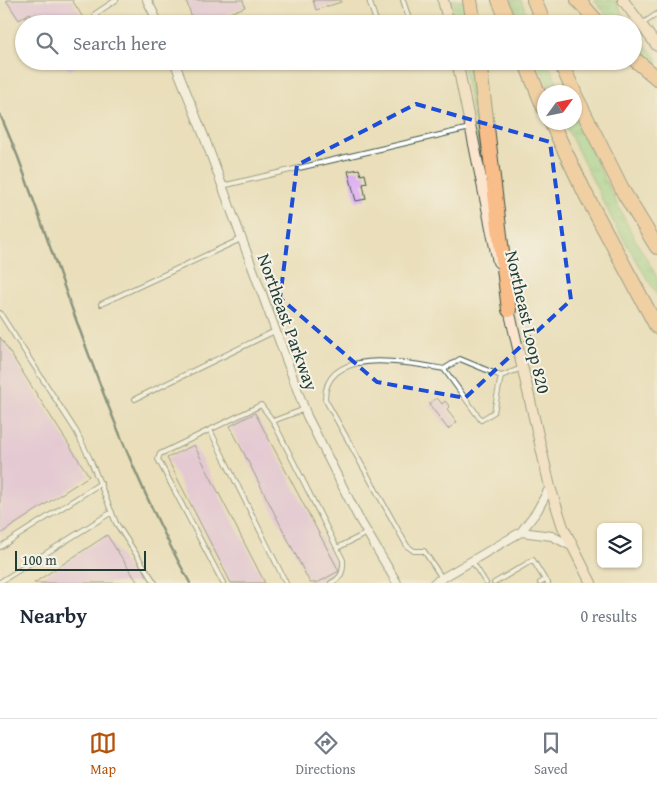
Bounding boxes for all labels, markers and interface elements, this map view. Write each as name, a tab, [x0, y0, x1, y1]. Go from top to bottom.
search box	[15, 15, 642, 70]
icon: search	[33, 29, 61, 57]
text: Search here	[73, 29, 167, 57]
north arrow	[537, 85, 582, 130]
street label: Northeast Loop 820	[498, 248, 558, 397]
street label: Northeast Parkway	[251, 250, 325, 394]
map controls	[597, 523, 642, 568]
button: layers	[597, 523, 642, 568]
scale bar	[15, 548, 146, 571]
text: 100 m	[22, 550, 57, 570]
text: Nearby	[20, 600, 87, 631]
text: 0 results	[580, 604, 637, 628]
tab: Map	[89, 729, 117, 779]
tab: Directions	[295, 729, 356, 779]
tab: Saved	[534, 729, 568, 779]

